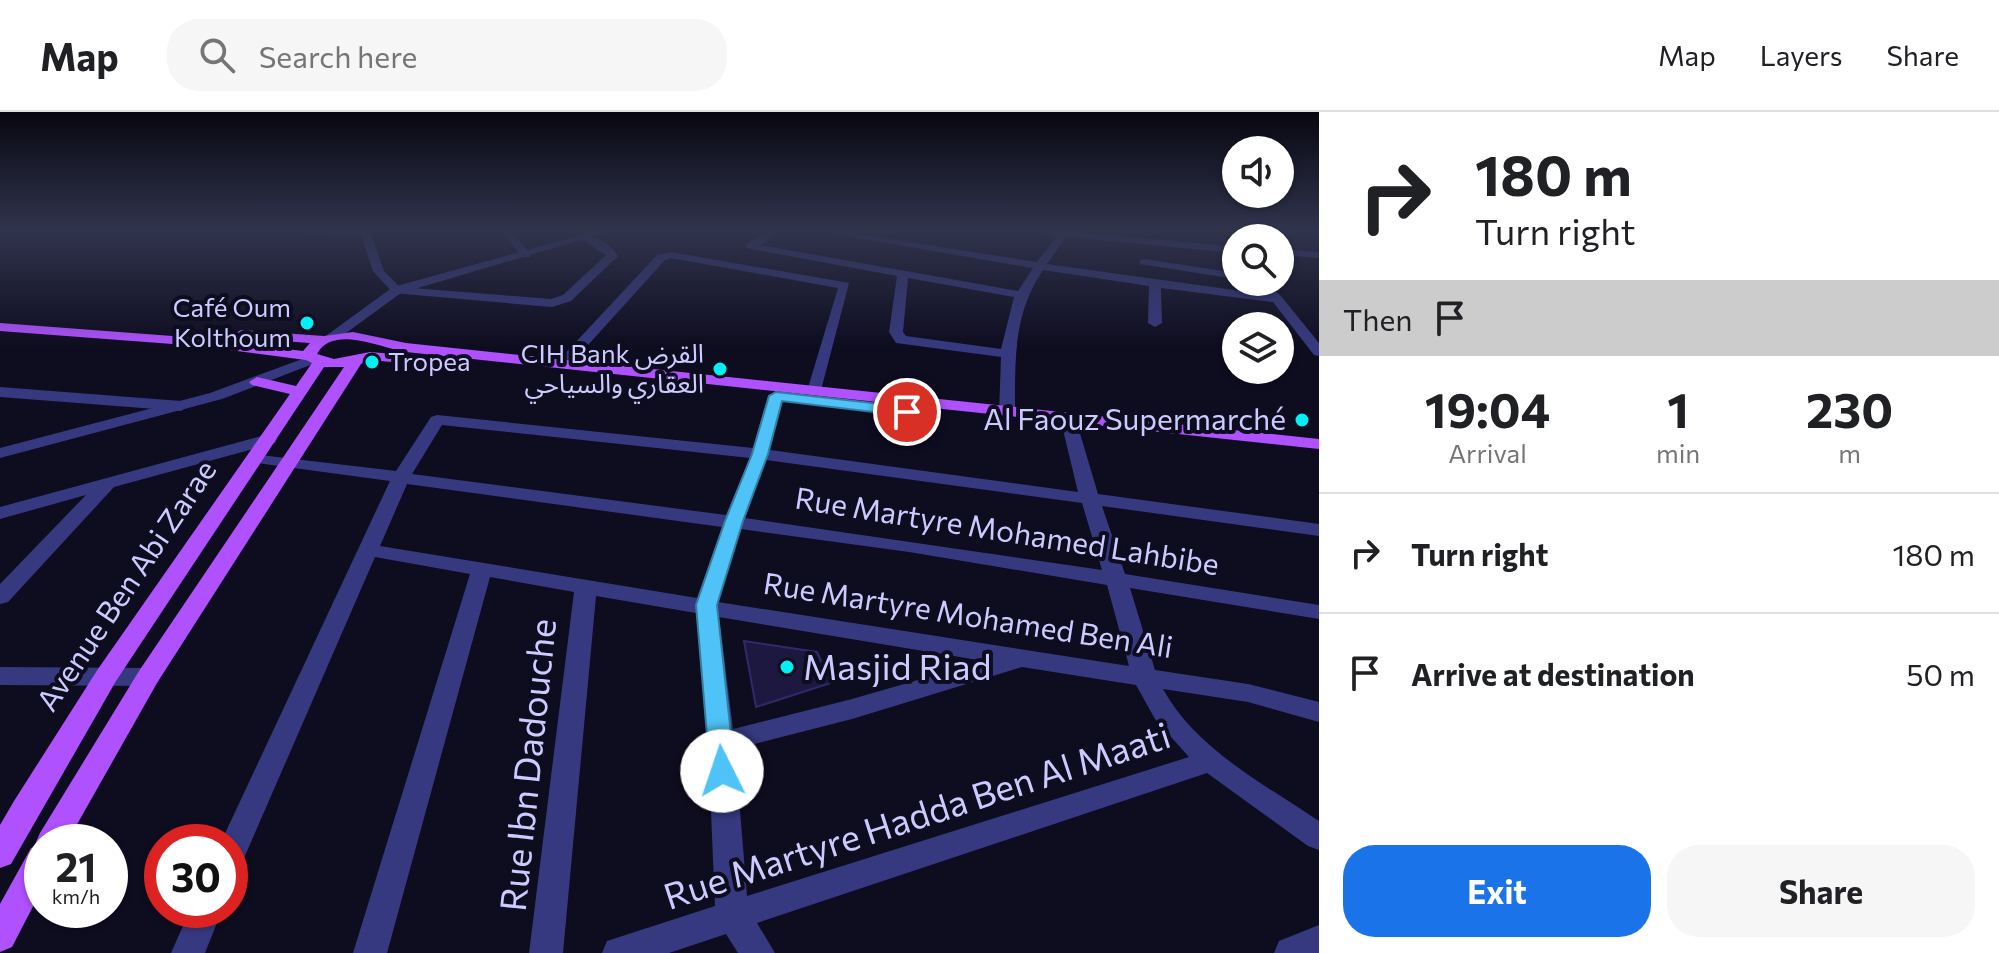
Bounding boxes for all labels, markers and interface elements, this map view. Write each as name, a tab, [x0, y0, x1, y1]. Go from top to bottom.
search box	[167, 19, 727, 91]
text: Map	[40, 32, 119, 79]
icon: search	[195, 33, 239, 77]
text: Search here	[259, 37, 417, 74]
text: Map	[1658, 38, 1716, 72]
text: Layers	[1760, 38, 1842, 72]
text: Share	[1886, 38, 1959, 72]
map controls	[1222, 136, 1294, 384]
button: sound	[1222, 136, 1294, 208]
text: 180 m	[1475, 139, 1632, 208]
icon: right	[1343, 144, 1447, 248]
text: Turn right	[1475, 208, 1636, 252]
button: search	[1222, 224, 1294, 296]
place label: Café Oum Kolthoum	[173, 291, 291, 352]
icon: arrive	[1428, 296, 1472, 340]
text: Then	[1343, 300, 1412, 337]
button: layers	[1222, 312, 1294, 384]
marker: Café Oum Kolthoum	[298, 314, 316, 332]
place label: CIH Bank القرض العقاري والسياحي	[521, 337, 704, 404]
place label: Tropea	[388, 345, 471, 376]
marker: Tropea	[363, 353, 381, 371]
marker: CIH Bank القرض العقاري والسياحي	[711, 360, 729, 378]
pin	[873, 378, 941, 446]
text: 19:04	[1425, 379, 1550, 438]
text: 1	[1667, 379, 1689, 438]
text: 230	[1806, 379, 1893, 438]
icon: arrive	[885, 390, 929, 434]
place label: Al Faouz Supermarché	[983, 399, 1286, 436]
marker: Al Faouz Supermarché	[1293, 411, 1311, 429]
text: Arrival	[1448, 437, 1527, 468]
text: min	[1656, 437, 1700, 468]
text: m	[1838, 437, 1861, 468]
street label: Avenue Ben Abi Zarae	[27, 452, 223, 717]
street label: Rue Martyre Mohamed Lahbibe	[793, 478, 1222, 581]
icon: right	[1343, 531, 1387, 575]
text: Turn right	[1411, 535, 1548, 572]
text: 180 m	[1892, 535, 1975, 572]
street label: Rue Martyre Mohamed Ben Ali	[761, 563, 1176, 664]
street label: Rue Ibn Dadouche	[489, 616, 563, 913]
place label: Masjid Riad	[803, 643, 991, 687]
icon: arrive	[1343, 651, 1387, 695]
text: Arrive at destination	[1411, 655, 1695, 692]
text: 50 m	[1906, 655, 1975, 692]
marker: Masjid Riad	[778, 658, 796, 676]
street label: Rue Martyre Hadda Ben Al Maati	[658, 711, 1175, 917]
position arrow	[680, 729, 764, 813]
speed limit sign: 30	[144, 824, 248, 928]
text: 21	[56, 841, 96, 890]
button: Exit	[1343, 845, 1651, 937]
button: Share	[1667, 845, 1975, 937]
text: km/h	[52, 884, 100, 908]

